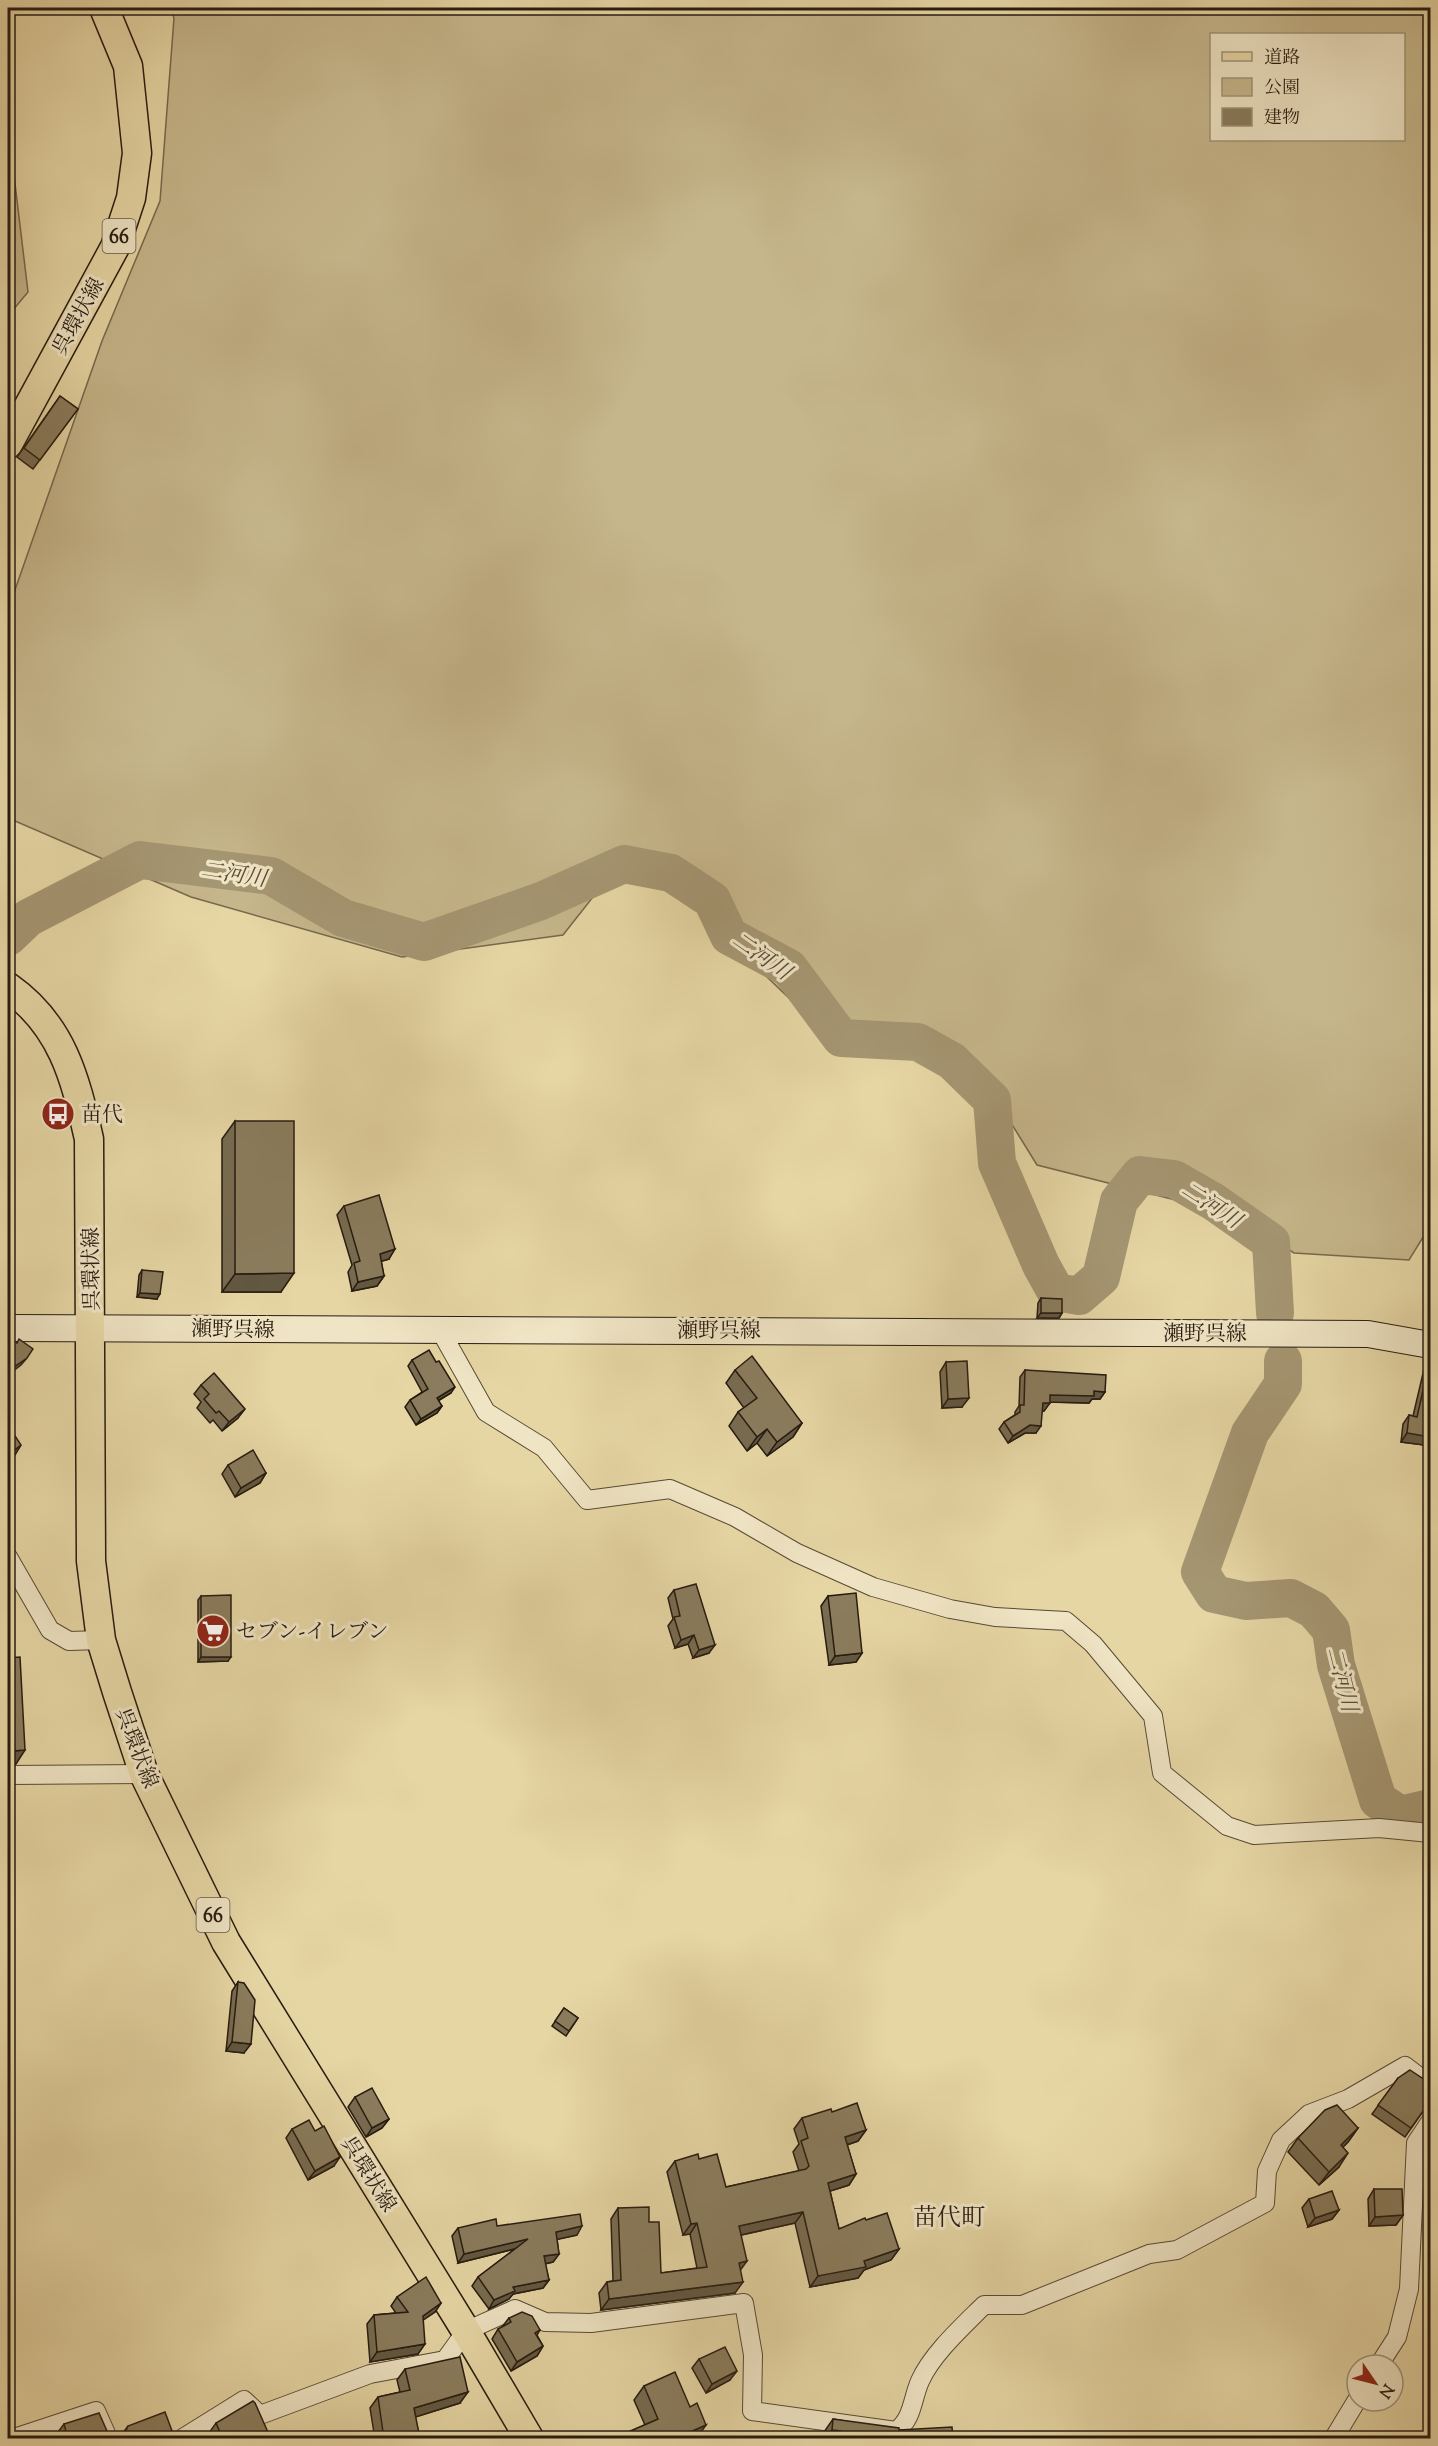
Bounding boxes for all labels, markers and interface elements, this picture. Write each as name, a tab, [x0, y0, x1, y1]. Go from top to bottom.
legend	[1210, 33, 1405, 141]
text: 道路	[1264, 46, 1300, 72]
text: 公園	[1264, 76, 1300, 102]
text: 建物	[1264, 106, 1300, 132]
road number: 66	[102, 219, 136, 253]
street label: 呉環状線	[46, 273, 113, 361]
water label: 二河川	[198, 855, 271, 897]
water label: 二河川	[724, 925, 798, 991]
bus stop icon: 苗代	[40, 1096, 76, 1132]
place label: 苗代	[81, 1101, 123, 1131]
water label: 二河川	[1174, 1175, 1248, 1239]
street label: 呉環状線	[77, 1227, 109, 1311]
street label: 瀬野呉線	[191, 1315, 275, 1347]
street label: 瀬野呉線	[677, 1317, 761, 1347]
street label: 瀬野呉線	[1163, 1320, 1247, 1350]
supermarket icon: セブン-イレブン	[195, 1613, 231, 1649]
place label: セブン-イレブン	[236, 1618, 388, 1648]
water label: 二河川	[1317, 1644, 1364, 1718]
street label: 呉環状線	[106, 1704, 164, 1793]
road number: 66	[196, 1898, 230, 1932]
street label: 呉環状線	[332, 2131, 402, 2219]
district label: 苗代町	[913, 2202, 985, 2236]
north arrow	[1345, 2353, 1405, 2413]
text: N	[1372, 2378, 1398, 2402]

